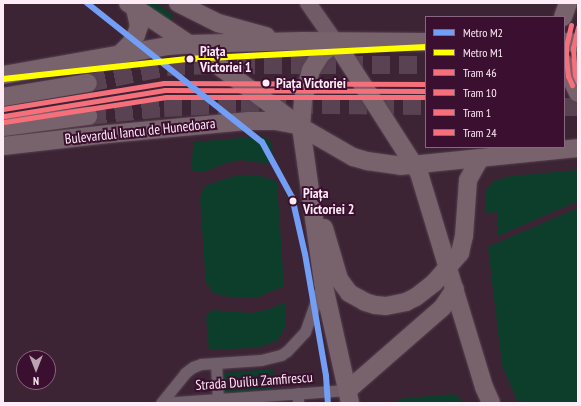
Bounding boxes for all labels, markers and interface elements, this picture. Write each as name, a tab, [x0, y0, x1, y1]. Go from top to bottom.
legend	[425, 16, 565, 148]
text: Metro M2	[463, 25, 503, 40]
place label: Piața Victoriei 1	[200, 43, 251, 76]
text: Metro M1	[463, 45, 503, 60]
marker: Piața Victoriei 1	[183, 52, 197, 66]
text: Tram 46	[463, 65, 497, 80]
place label: Piața Victoriei	[276, 75, 346, 91]
marker: Piața Victoriei	[259, 76, 273, 90]
text: Tram 10	[463, 85, 497, 100]
text: Tram 1	[463, 105, 491, 120]
street label: Bulevardul Iancu de Hunedoara	[64, 115, 216, 147]
text: Tram 24	[463, 125, 497, 140]
place label: Piața Victoriei 2	[303, 185, 354, 218]
marker: Piața Victoriei 2	[286, 194, 300, 208]
north arrow	[16, 350, 56, 390]
street label: Strada Duiliu Zamfirescu	[195, 369, 313, 393]
text: N	[33, 374, 39, 388]

